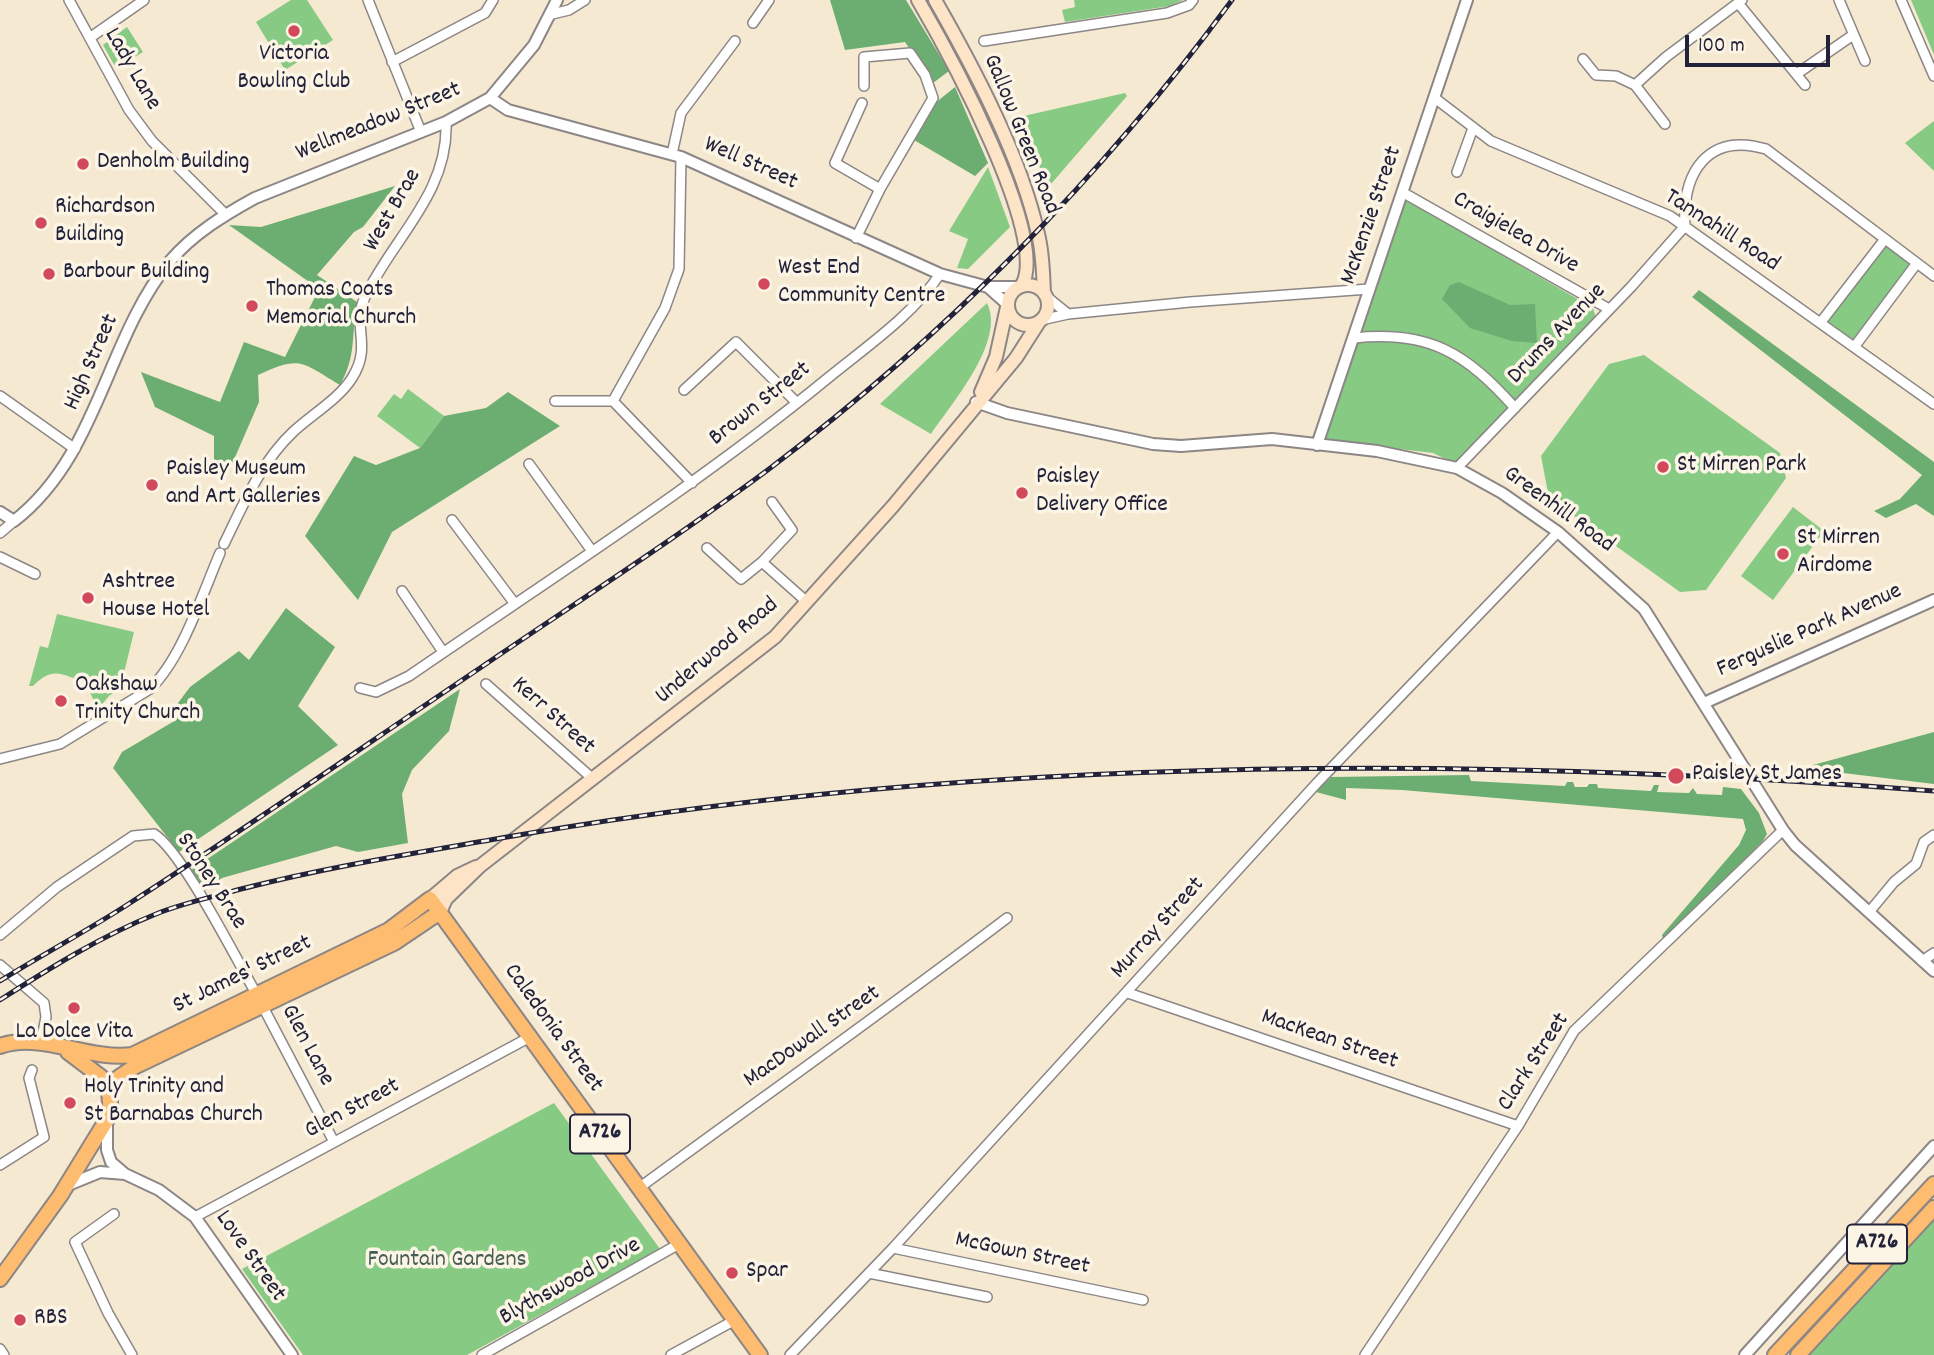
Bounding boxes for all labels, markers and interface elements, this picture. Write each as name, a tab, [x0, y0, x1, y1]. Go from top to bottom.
scale bar	[1689, 21, 1834, 65]
marker: Victoria Bowling Club	[286, 23, 302, 39]
street label: Lady Lane	[96, 24, 166, 116]
text: 100 m	[1698, 32, 1745, 62]
place label: Victoria Bowling Club	[237, 42, 351, 98]
street label: Gallow Green Road	[975, 51, 1065, 219]
street label: Wellmeadow Street	[292, 77, 466, 169]
street label: Well Street	[699, 132, 801, 198]
street label: McKenzie Street	[1336, 143, 1410, 289]
place label: Denholm Building	[97, 150, 249, 178]
marker: Denholm Building	[75, 156, 91, 172]
street label: West Brae	[359, 164, 429, 258]
street label: Tannahill Road	[1658, 184, 1784, 280]
street label: Craigielea Drive	[1447, 186, 1583, 282]
place label: Richardson Building	[55, 195, 155, 251]
marker: Richardson Building	[33, 215, 49, 231]
place label: West End Community Centre	[778, 256, 945, 312]
place label: Barbour Building	[63, 260, 209, 288]
marker: Barbour Building	[41, 266, 57, 282]
marker: West End Community Centre	[756, 276, 772, 292]
place label: Thomas Coats Memorial Church	[266, 278, 416, 334]
street label: Drums Avenue	[1503, 278, 1613, 392]
marker: Thomas Coats Memorial Church	[244, 298, 260, 314]
street label: High Street	[59, 311, 127, 415]
street label: Brown Street	[704, 356, 818, 454]
place label: St Mirren Park	[1677, 453, 1806, 481]
place label: Paisley Museum and Art Galleries	[166, 457, 321, 513]
marker: St Mirren Park	[1655, 459, 1671, 475]
street label: Greenhill Road	[1497, 461, 1619, 561]
place label: Paisley Delivery Office	[1036, 465, 1168, 521]
marker: Paisley Museum and Art Galleries	[144, 477, 160, 493]
marker: Paisley Delivery Office	[1014, 485, 1030, 501]
place label: St Mirren Airdome	[1797, 526, 1880, 582]
marker: St Mirren Airdome	[1775, 546, 1791, 562]
place label: Ashtree House Hotel	[102, 570, 210, 626]
street label: Ferguslie Park Avenue	[1713, 578, 1907, 686]
marker: Ashtree House Hotel	[80, 590, 96, 606]
street label: Underwood Road	[651, 592, 785, 712]
street label: Kerr Street	[504, 672, 600, 762]
place label: Oakshaw Trinity Church	[75, 673, 200, 729]
marker: Oakshaw Trinity Church	[53, 693, 69, 709]
place label: Paisley St James	[1692, 762, 1842, 790]
marker: Paisley St James	[1666, 766, 1686, 786]
street label: Stoney Brae	[168, 828, 252, 936]
street label: Murray Street	[1106, 872, 1212, 986]
street label: St James' Street	[169, 930, 317, 1022]
street label: Caledonia Street	[496, 959, 608, 1099]
street label: MacDowall Street	[739, 980, 887, 1096]
marker: La Dolce Vita	[66, 1000, 82, 1016]
street label: Glen Lane	[273, 1001, 339, 1091]
street label: MacKean Street	[1257, 1004, 1401, 1078]
street label: Clark Street	[1493, 1008, 1577, 1118]
place label: La Dolce Vita	[15, 1020, 133, 1048]
street label: Glen Street	[301, 1073, 405, 1147]
place label: Holy Trinity and St Barnabas Church	[84, 1075, 263, 1131]
marker: Holy Trinity and St Barnabas Church	[62, 1095, 78, 1111]
road number: A726	[570, 1114, 630, 1154]
street label: Love Street	[207, 1206, 291, 1308]
road number: A726	[1847, 1224, 1907, 1264]
street label: McGown Street	[952, 1227, 1092, 1283]
street label: Blythswood Drive	[496, 1232, 646, 1334]
park label: Fountain Gardens	[367, 1248, 527, 1276]
place label: Spar	[746, 1259, 788, 1287]
marker: Spar	[724, 1265, 740, 1281]
place label: RBS	[34, 1306, 68, 1334]
marker: RBS	[12, 1312, 28, 1328]

